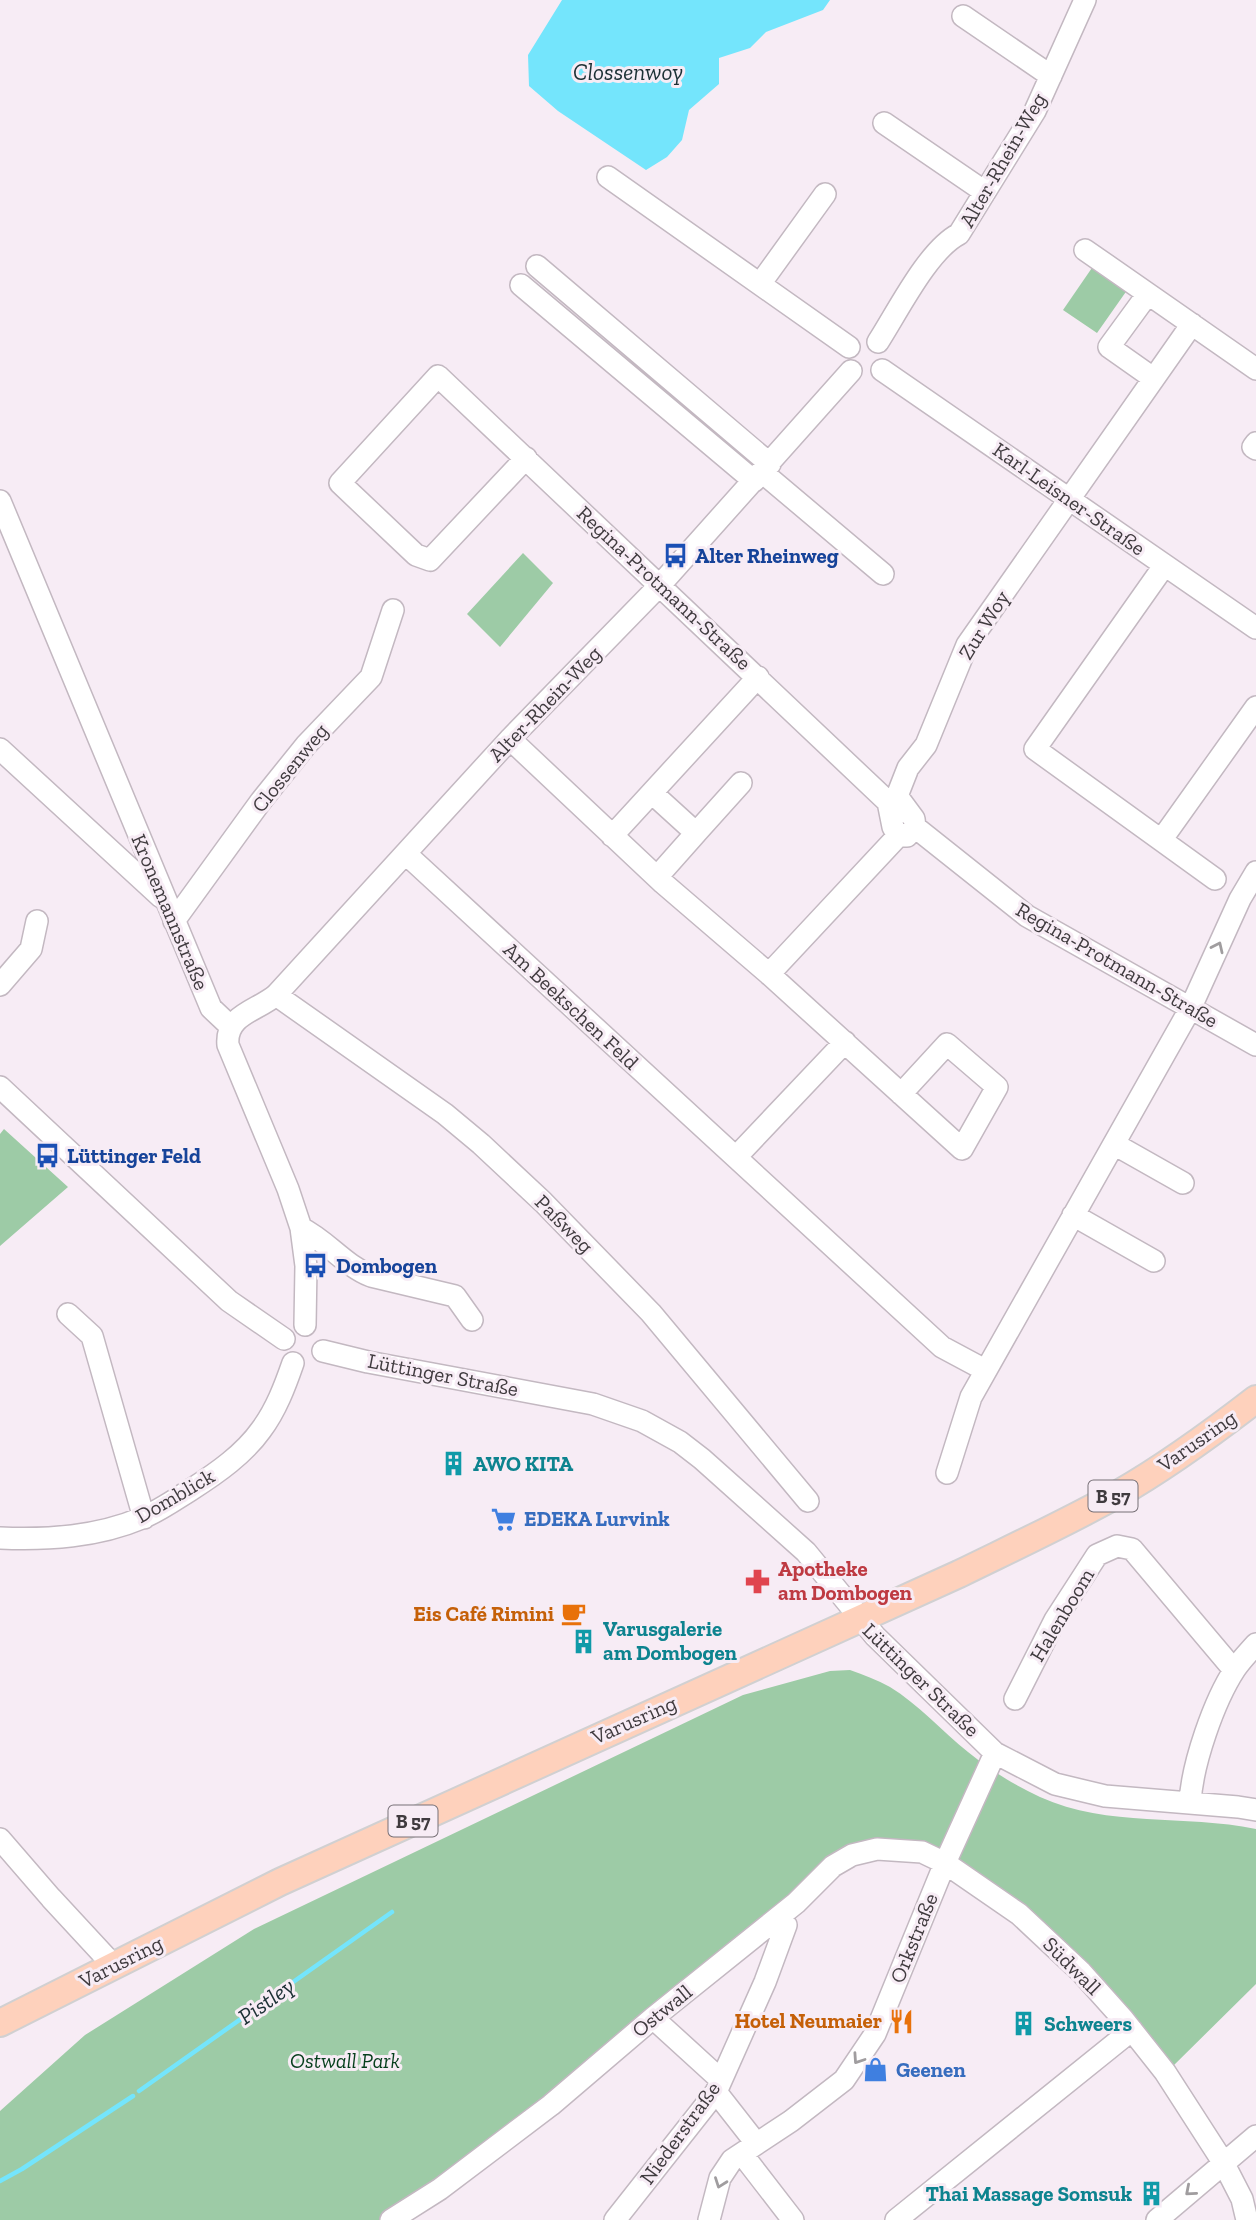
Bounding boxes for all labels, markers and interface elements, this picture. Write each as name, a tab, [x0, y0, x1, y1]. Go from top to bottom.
water label: Clossenwoy	[573, 58, 683, 86]
street label: Alter-Rhein-Weg	[954, 88, 1051, 231]
street label: Karl-Leisner-Straße	[988, 437, 1150, 561]
street label: Regina-Protmann-Straße	[572, 500, 757, 675]
bus stop icon: Alter Rheinweg	[661, 542, 689, 570]
place label: Alter Rheinweg	[695, 543, 839, 568]
street label: Zur Woy	[953, 586, 1014, 664]
street label: Alter-Rhein-Weg	[483, 640, 606, 767]
street label: Clossenweg	[246, 718, 333, 817]
street label: Kronemannstraße	[126, 830, 215, 994]
street label: Regina-Protmann-Straße	[1012, 896, 1223, 1033]
street label: Am Beekschen Feld	[499, 937, 644, 1075]
one-way arrow	[1210, 942, 1224, 954]
bus stop icon: Lüttinger Feld	[33, 1142, 61, 1170]
place label: Lüttinger Feld	[67, 1143, 201, 1168]
street label: Paßweg	[530, 1189, 599, 1258]
bus stop icon: Dombogen	[302, 1252, 330, 1280]
place label: Dombogen	[336, 1253, 438, 1278]
street label: Lüttinger Straße	[366, 1348, 521, 1401]
street label: Varusring	[1152, 1404, 1241, 1477]
building icon: AWO KITA	[439, 1450, 467, 1478]
place label: AWO KITA	[473, 1451, 574, 1476]
street label: Domblick	[131, 1463, 219, 1528]
road number: B 57	[1088, 1480, 1138, 1512]
supermarket icon: EDEKA Lurvink	[490, 1505, 518, 1533]
place label: EDEKA Lurvink	[524, 1506, 670, 1531]
place label: Apotheke am Dombogen	[778, 1556, 913, 1605]
street label: Halenboom	[1024, 1564, 1099, 1666]
pharmacy icon: Apotheke am Dombogen	[744, 1567, 772, 1595]
cafe icon: Eis Café Rimini	[560, 1600, 588, 1628]
place label: Eis Café Rimini	[413, 1601, 554, 1626]
place label: Varusgalerie am Dombogen	[603, 1616, 738, 1665]
street label: Lüttinger Straße	[858, 1618, 985, 1742]
building icon: Varusgalerie am Dombogen	[569, 1627, 597, 1655]
street label: Varusring	[586, 1690, 681, 1750]
road number: B 57	[388, 1806, 438, 1837]
street label: Orkstraße	[884, 1889, 943, 1986]
street label: Varusring	[74, 1930, 167, 1994]
street label: Südwall	[1038, 1931, 1107, 2000]
water label: Pistley	[232, 1972, 300, 2030]
street label: Ostwall	[627, 1979, 697, 2042]
restaurant icon: Hotel Neumaier	[888, 2007, 916, 2035]
place label: Hotel Neumaier	[734, 2008, 882, 2033]
building icon: Schweers	[1010, 2010, 1038, 2038]
place label: Schweers	[1044, 2011, 1133, 2036]
park label: Ostwall Park	[290, 2048, 400, 2073]
one-way arrow	[854, 2051, 866, 2064]
shop icon: Geenen	[862, 2056, 890, 2084]
place label: Geenen	[896, 2057, 966, 2082]
street label: Niederstraße	[634, 2076, 725, 2189]
one-way arrow	[714, 2177, 728, 2189]
building icon: Thai Massage Somsuk	[1138, 2180, 1166, 2208]
place label: Thai Massage Somsuk	[925, 2181, 1132, 2206]
one-way arrow	[1185, 2183, 1198, 2195]

